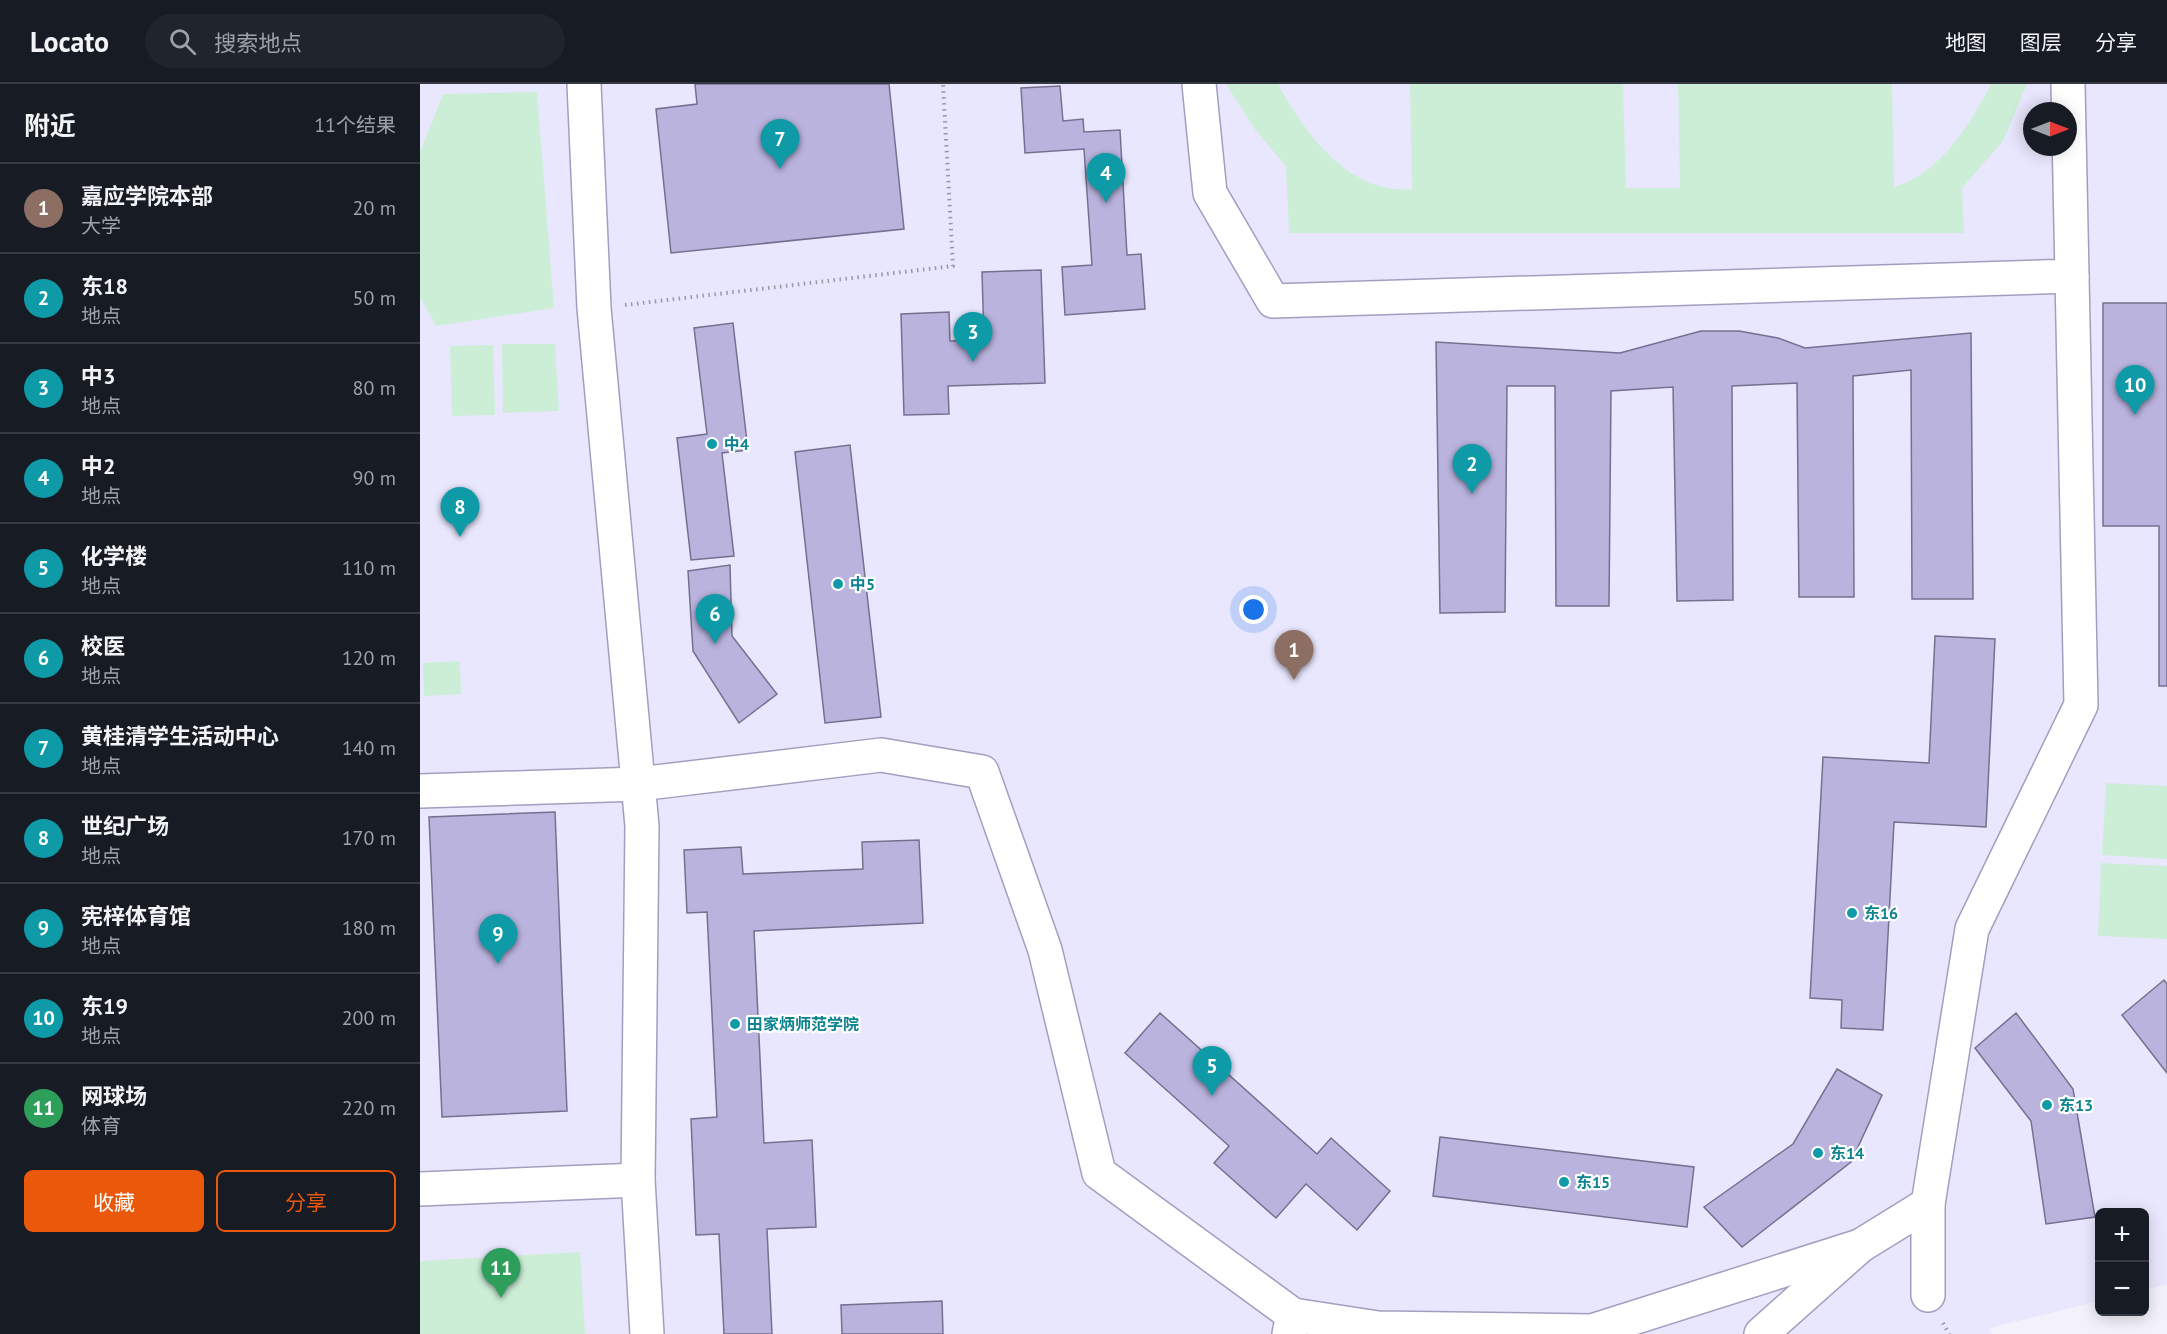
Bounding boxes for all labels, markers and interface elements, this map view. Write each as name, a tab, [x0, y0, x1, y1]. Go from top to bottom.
search box	[145, 14, 565, 68]
text: Locato	[30, 23, 109, 60]
icon: search	[166, 25, 199, 58]
text: 搜索地点	[214, 29, 302, 57]
text: 地图	[1945, 29, 1987, 56]
text: 图层	[2020, 29, 2062, 56]
text: 分享	[2095, 29, 2137, 56]
north arrow	[2023, 102, 2077, 156]
text: 附近	[24, 109, 76, 142]
text: 11个结果	[314, 112, 396, 138]
pin: 7	[760, 120, 800, 169]
pin: 4	[1086, 154, 1126, 203]
text: 嘉应学院本部	[81, 182, 213, 210]
text: 1	[38, 195, 49, 221]
text: 20 m	[353, 195, 396, 221]
text: 大学	[81, 213, 121, 239]
text: 东18	[81, 272, 128, 300]
text: 2	[38, 285, 49, 311]
text: 50 m	[353, 285, 396, 311]
text: 地点	[81, 303, 121, 329]
pin: 3	[954, 312, 992, 362]
text: 中3	[81, 362, 115, 390]
pin: 10	[2116, 366, 2154, 415]
text: 3	[38, 375, 49, 401]
text: 80 m	[353, 375, 396, 401]
text: 地点	[81, 393, 121, 419]
place label: 中4	[724, 434, 749, 454]
marker: 中4	[705, 437, 719, 451]
pin: 2	[1452, 444, 1492, 494]
text: 中2	[81, 452, 115, 480]
text: 4	[38, 465, 49, 491]
text: 90 m	[353, 465, 396, 491]
text: 地点	[81, 483, 121, 509]
pin: 8	[440, 488, 480, 537]
text: 化学楼	[81, 542, 147, 570]
text: 5	[38, 555, 49, 581]
text: 110 m	[342, 555, 396, 581]
text: 地点	[81, 573, 121, 599]
place label: 中5	[850, 574, 875, 594]
marker: 中5	[831, 577, 845, 591]
pin: 6	[696, 594, 734, 644]
your location	[1239, 595, 1268, 624]
pin: 1	[1274, 630, 1314, 680]
text: 校医	[81, 632, 125, 660]
text: 6	[38, 645, 49, 671]
text: 120 m	[342, 645, 396, 671]
text: 地点	[81, 663, 121, 689]
text: 黄桂清学生活动中心	[81, 722, 279, 750]
text: 7	[38, 735, 49, 761]
text: 140 m	[342, 735, 396, 761]
text: 地点	[81, 753, 121, 779]
text: 世纪广场	[81, 812, 169, 840]
text: 8	[38, 825, 49, 851]
text: 170 m	[342, 825, 396, 851]
text: 地点	[81, 843, 121, 869]
text: 宪梓体育馆	[81, 902, 191, 930]
place label: 东16	[1864, 903, 1898, 923]
marker: 东16	[1845, 906, 1859, 920]
pin: 9	[478, 914, 518, 964]
text: 9	[38, 915, 49, 941]
text: 180 m	[342, 915, 396, 941]
text: 地点	[81, 933, 121, 959]
text: 东19	[81, 992, 128, 1020]
text: 10	[32, 1005, 55, 1031]
text: 200 m	[342, 1005, 396, 1031]
place label: 田家炳师范学院	[747, 1014, 859, 1034]
marker: 田家炳师范学院	[728, 1017, 742, 1031]
text: 地点	[81, 1023, 121, 1049]
pin: 5	[1192, 1046, 1232, 1096]
text: 网球场	[81, 1082, 147, 1110]
text: 11	[32, 1095, 55, 1121]
text: 220 m	[342, 1095, 396, 1121]
place label: 东13	[2059, 1095, 2093, 1115]
marker: 东13	[2040, 1098, 2054, 1112]
text: 体育	[81, 1113, 121, 1139]
place label: 东14	[1830, 1143, 1864, 1163]
marker: 东14	[1811, 1146, 1825, 1160]
button: 收藏	[24, 1170, 204, 1232]
button: 分享	[216, 1170, 396, 1232]
place label: 东15	[1576, 1172, 1610, 1192]
marker: 东15	[1557, 1175, 1571, 1189]
map controls	[2095, 1208, 2149, 1316]
button: +	[2095, 1208, 2149, 1262]
pin: 11	[482, 1248, 520, 1298]
button: −	[2095, 1262, 2149, 1316]

